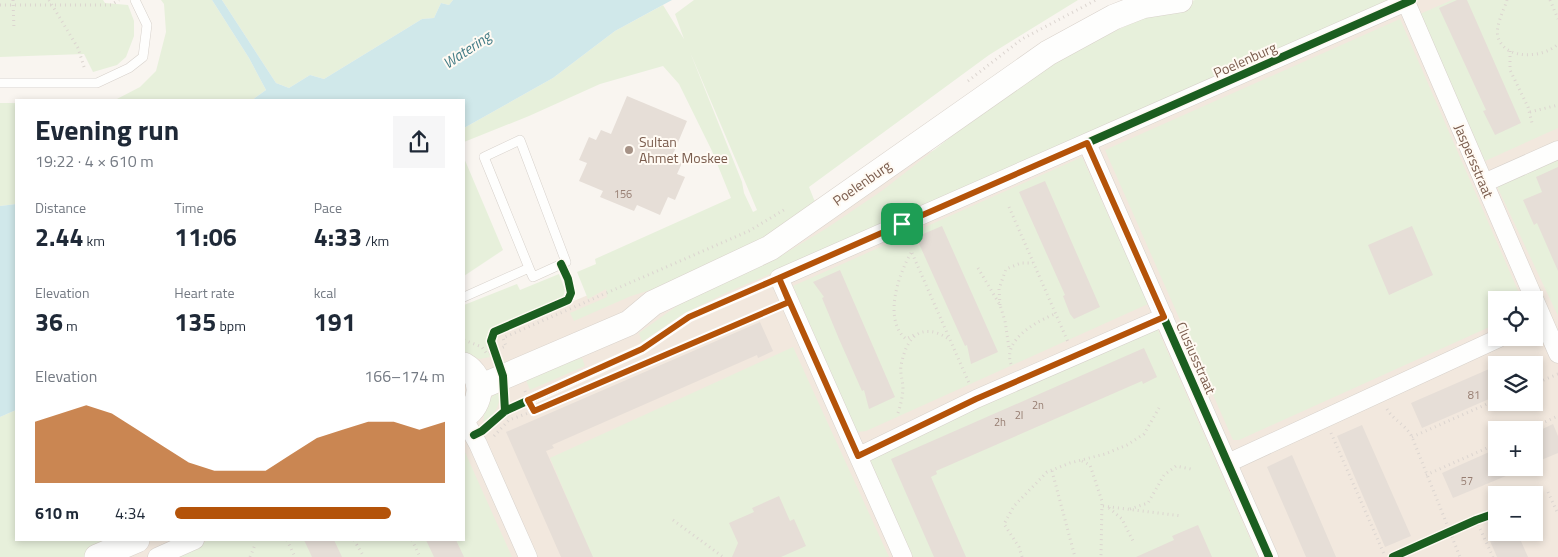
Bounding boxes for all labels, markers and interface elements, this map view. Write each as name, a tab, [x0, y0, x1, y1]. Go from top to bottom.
water label: Watering	[438, 24, 497, 74]
street label: Poelenburg	[1210, 36, 1280, 83]
text: Evening run	[35, 108, 179, 151]
button: share	[393, 116, 445, 168]
street label: Jaspersstraat	[1449, 121, 1500, 201]
place label: Sultan Ahmet Moskee	[639, 131, 728, 168]
marker: Sultan Ahmet Moskee	[623, 144, 635, 156]
text: 19:22 · 4 × 610 m	[35, 149, 154, 173]
street label: Poelenburg	[828, 155, 895, 210]
house number: 156	[614, 186, 632, 202]
text: Distance	[35, 197, 86, 218]
text: Time	[174, 197, 204, 218]
text: Pace	[314, 197, 342, 218]
pin	[881, 203, 923, 245]
icon: arrive	[888, 210, 916, 238]
text: 2.44	[35, 218, 83, 256]
text: 11:06	[174, 218, 237, 256]
text: 4:33	[314, 218, 362, 256]
text: km	[83, 230, 105, 251]
text: /km	[362, 230, 389, 251]
text: Elevation	[35, 282, 89, 303]
text: Heart rate	[174, 282, 234, 303]
text: kcal	[314, 282, 337, 303]
map controls	[1488, 291, 1543, 541]
button: locate	[1488, 291, 1543, 346]
text: 36	[35, 303, 63, 341]
text: 135	[174, 303, 216, 341]
text: 191	[314, 303, 356, 341]
text: m	[63, 315, 78, 336]
text: bpm	[216, 315, 246, 336]
street label: Clusiusstraat	[1171, 318, 1222, 397]
button: layers	[1488, 356, 1543, 411]
text: Elevation	[35, 364, 97, 388]
text: 166–174 m	[364, 364, 445, 388]
house number: 81	[1468, 387, 1480, 403]
house number: 2n	[1032, 397, 1044, 413]
house number: 2l	[1015, 407, 1023, 423]
house number: 2h	[994, 414, 1006, 430]
button: +	[1488, 421, 1543, 476]
house number: 57	[1461, 473, 1473, 489]
button: −	[1488, 486, 1543, 541]
text: 610 m	[35, 501, 79, 525]
text: 4:34	[115, 501, 145, 525]

